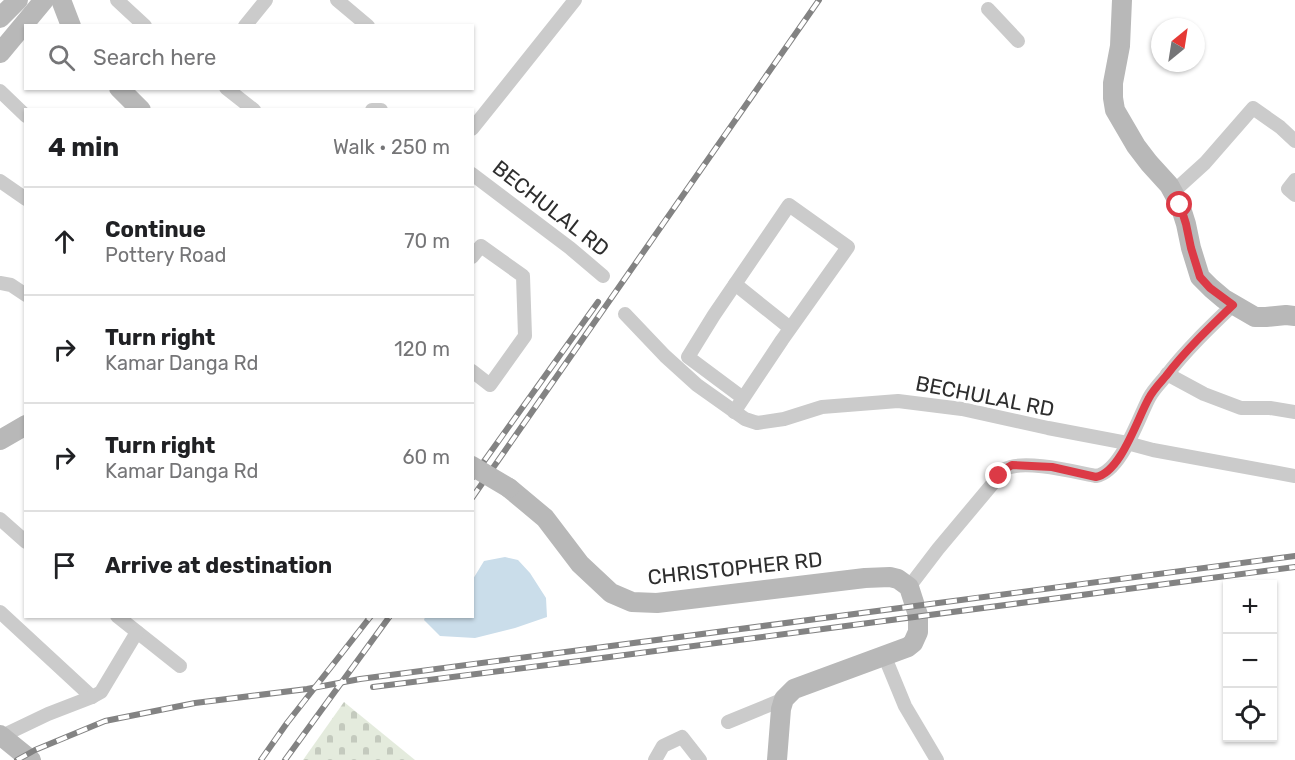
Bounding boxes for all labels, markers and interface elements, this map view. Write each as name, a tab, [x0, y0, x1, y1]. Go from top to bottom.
north arrow	[1151, 18, 1205, 72]
search box	[24, 24, 474, 90]
icon: search	[45, 41, 78, 74]
text: Search here	[93, 44, 216, 71]
text: 4 min	[48, 132, 119, 163]
text: Walk · 250 m	[333, 135, 450, 159]
street label: BECHULAL RD	[488, 155, 614, 261]
route start	[1166, 191, 1192, 217]
text: Continue	[105, 216, 206, 243]
icon: ahead	[48, 225, 81, 258]
text: 70 m	[404, 229, 450, 253]
text: Pottery Road	[105, 243, 226, 267]
text: Turn right	[105, 324, 215, 351]
icon: right	[48, 333, 81, 366]
text: 120 m	[394, 337, 450, 361]
text: Kamar Danga Rd	[105, 351, 259, 375]
street label: BECHULAL RD	[913, 370, 1057, 422]
text: Turn right	[105, 432, 215, 459]
icon: right	[48, 441, 81, 474]
text: 60 m	[403, 445, 450, 469]
text: Kamar Danga Rd	[105, 459, 259, 483]
route end	[985, 462, 1011, 488]
street label: CHRISTOPHER RD	[646, 546, 824, 590]
icon: arrive	[48, 549, 81, 582]
text: Arrive at destination	[105, 552, 332, 579]
map controls	[1223, 580, 1277, 742]
button: +	[1223, 580, 1277, 634]
button: −	[1223, 634, 1277, 688]
button: locate	[1223, 688, 1277, 742]

